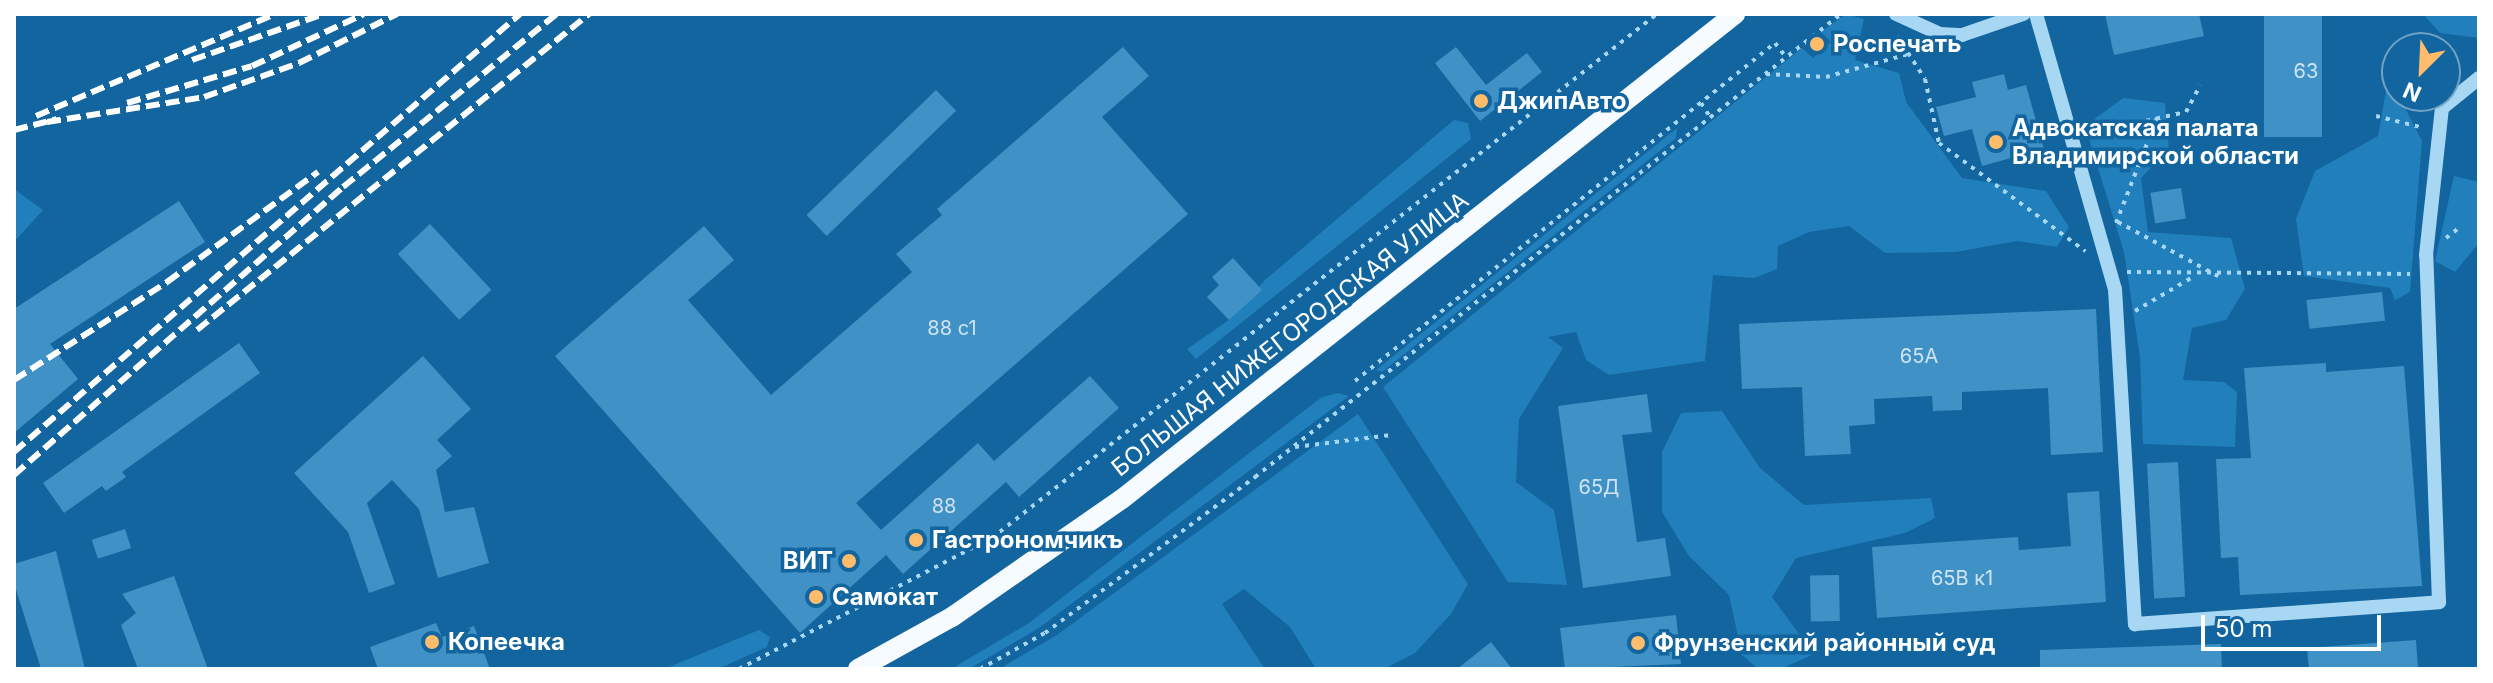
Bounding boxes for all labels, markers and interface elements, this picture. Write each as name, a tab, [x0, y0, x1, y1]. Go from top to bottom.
place label: Роспечать	[1833, 30, 1961, 58]
north arrow	[2381, 32, 2461, 112]
marker: Роспечать	[1808, 35, 1826, 53]
house number: 63	[2294, 59, 2318, 83]
text: N	[2399, 77, 2425, 107]
place label: ДжипАвто	[1497, 87, 1626, 115]
marker: ДжипАвто	[1472, 92, 1490, 110]
place label: Адвокатская палата Владимирской области	[2012, 114, 2299, 170]
marker: Адвокатская палата Владимирской области	[1987, 133, 2005, 151]
street label: БОЛЬШАЯ НИЖЕГОРОДСКАЯ УЛИЦА	[1106, 186, 1474, 482]
house number: 88 с1	[927, 316, 977, 340]
house number: 65А	[1900, 344, 1938, 368]
house number: 65Д	[1579, 475, 1619, 499]
house number: 88	[932, 494, 956, 518]
place label: Гастрономчикъ	[932, 526, 1123, 554]
marker: Гастрономчикъ	[907, 531, 925, 549]
place label: ВИТ	[783, 547, 833, 575]
marker: ВИТ	[840, 552, 858, 570]
house number: 65В к1	[1931, 566, 1993, 590]
place label: Самокат	[832, 583, 938, 611]
marker: Самокат	[807, 588, 825, 606]
scale bar	[2205, 599, 2385, 649]
text: 50 m	[2215, 614, 2273, 643]
place label: Копеечка	[448, 628, 565, 656]
place label: Фрунзенский районный суд	[1654, 629, 1995, 657]
marker: Копеечка	[423, 633, 441, 651]
marker: Фрунзенский районный суд	[1629, 634, 1647, 652]

